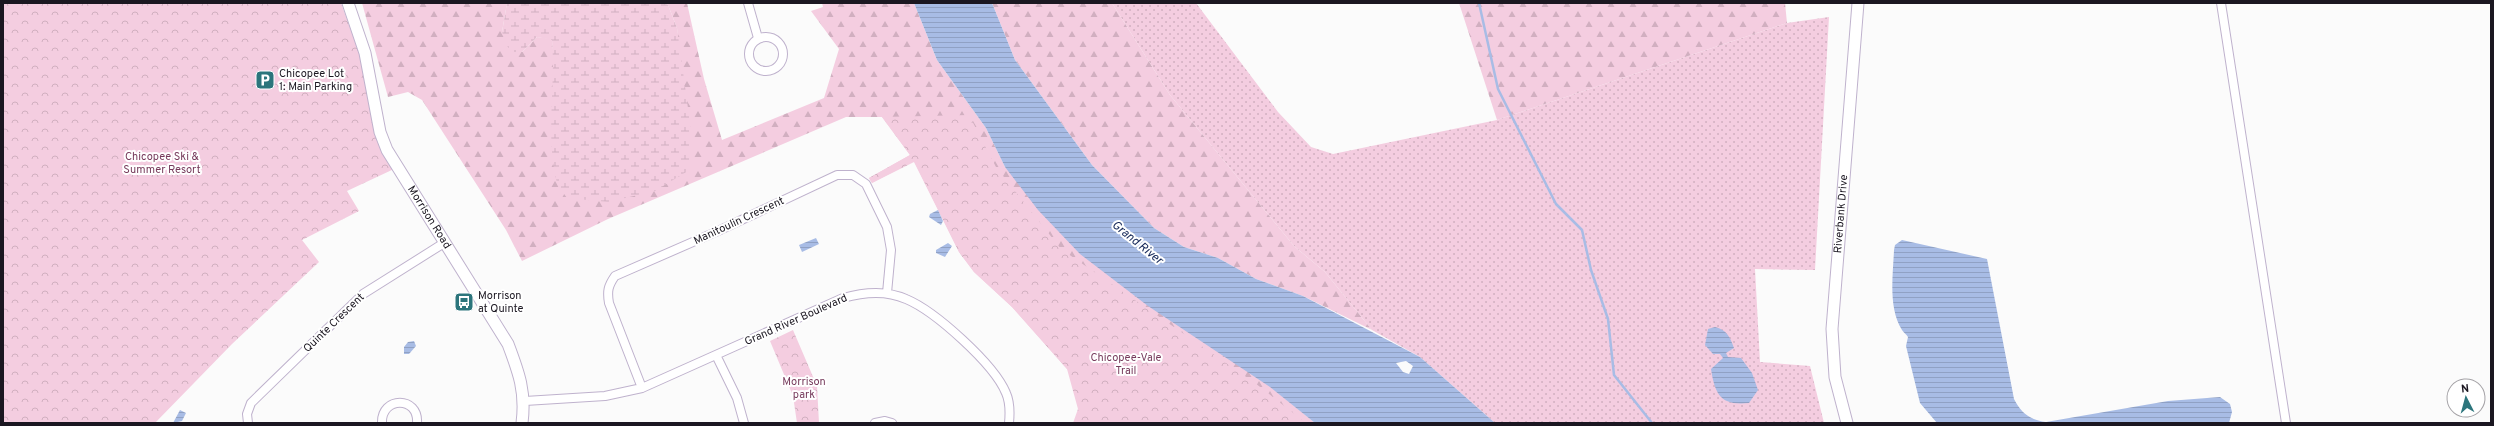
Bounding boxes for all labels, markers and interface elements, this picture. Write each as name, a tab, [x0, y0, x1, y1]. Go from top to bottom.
place label: Chicopee Lot 1: Main Parking	[279, 67, 352, 94]
parking icon: Chicopee Lot 1: Main Parking	[254, 69, 276, 91]
park label: Chicopee Ski & Summer Resort	[123, 150, 201, 177]
street label: Riverbank Drive	[1831, 174, 1851, 254]
street label: Morrison Road	[404, 183, 454, 252]
street label: Manitoulin Crescent	[692, 194, 786, 248]
water label: Grand River	[1108, 217, 1167, 269]
place label: Morrison at Quinte	[478, 289, 523, 316]
street label: Quinte Crescent	[301, 290, 367, 356]
bus stop icon: Morrison at Quinte	[453, 291, 475, 313]
street label: Grand River Boulevard	[742, 291, 850, 349]
park label: Chicopee-Vale Trail	[1090, 351, 1162, 378]
park label: Morrison park	[782, 375, 826, 402]
north arrow	[2446, 378, 2486, 418]
text: N	[2460, 382, 2470, 396]

